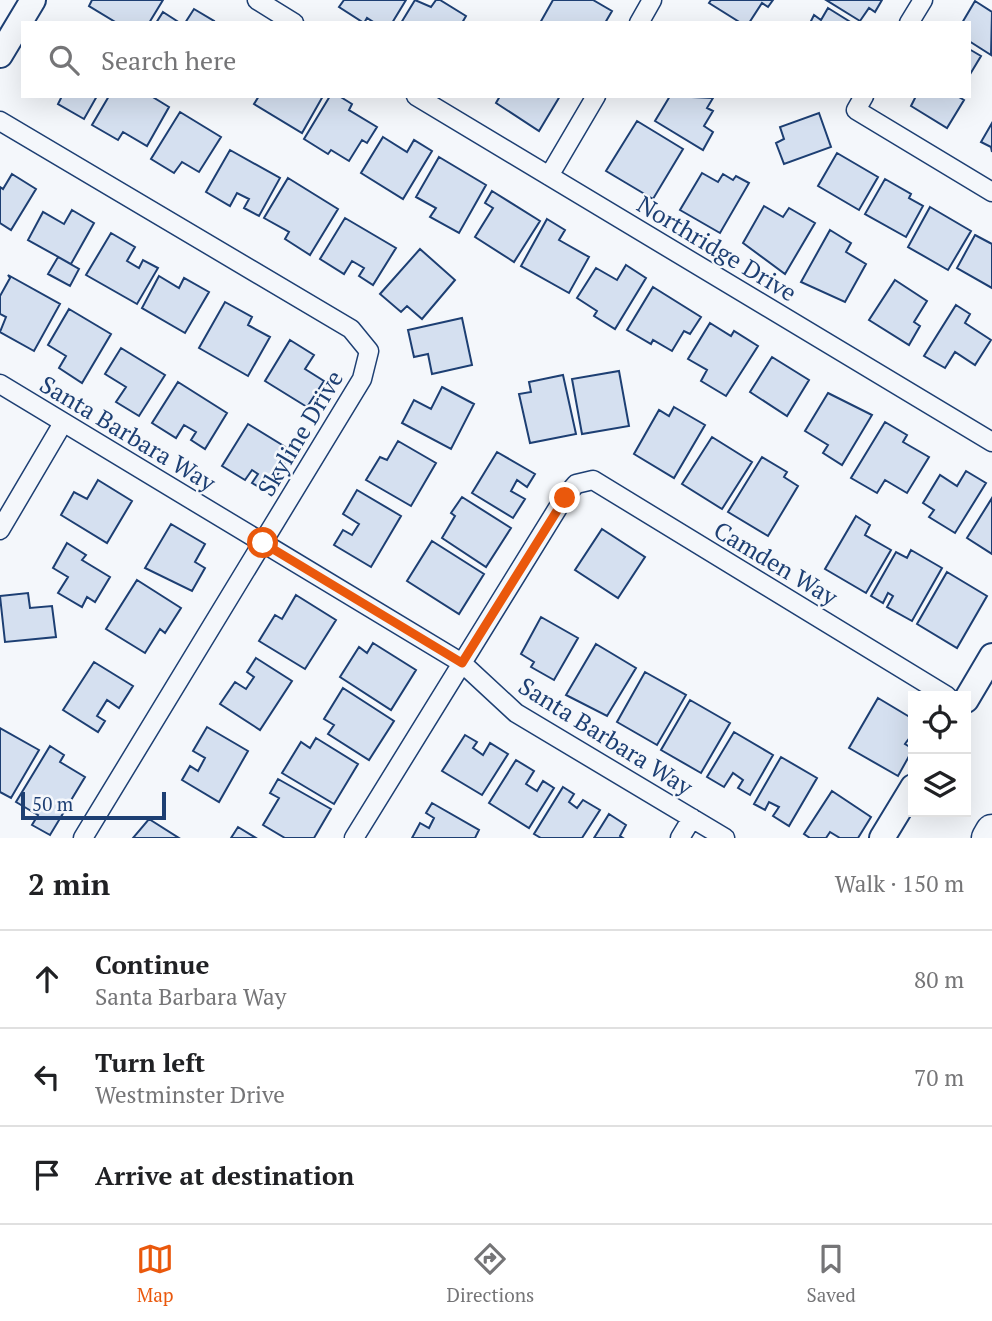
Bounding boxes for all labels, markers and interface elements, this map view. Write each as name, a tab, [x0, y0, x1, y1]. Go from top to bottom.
search box	[21, 21, 971, 98]
icon: search	[45, 41, 83, 79]
text: Search here	[101, 43, 236, 77]
street label: Northridge Drive	[631, 188, 803, 308]
street label: Skyline Drive	[250, 364, 350, 502]
street label: Santa Barbara Way	[34, 368, 223, 499]
route end	[549, 482, 580, 513]
street label: Camden Way	[708, 514, 845, 613]
route start	[247, 527, 278, 558]
street label: Santa Barbara Way	[513, 670, 700, 803]
map controls	[908, 691, 971, 817]
button: locate	[908, 691, 971, 754]
button: layers	[908, 754, 971, 817]
scale bar	[21, 789, 166, 821]
text: 50 m	[32, 791, 73, 816]
text: 2 min	[28, 864, 110, 904]
text: Walk · 150 m	[835, 868, 964, 899]
text: Continue	[95, 947, 209, 981]
icon: ahead	[28, 960, 66, 998]
text: 80 m	[914, 964, 964, 995]
text: Santa Barbara Way	[95, 981, 286, 1012]
text: Turn left	[95, 1045, 205, 1079]
icon: left	[28, 1058, 66, 1096]
text: 70 m	[914, 1062, 964, 1093]
text: Westminster Drive	[95, 1079, 285, 1110]
icon: arrive	[28, 1156, 66, 1194]
text: Arrive at destination	[95, 1158, 354, 1192]
tab: Map	[136, 1240, 174, 1307]
tab: Directions	[447, 1240, 534, 1307]
tab: Saved	[807, 1240, 856, 1307]

